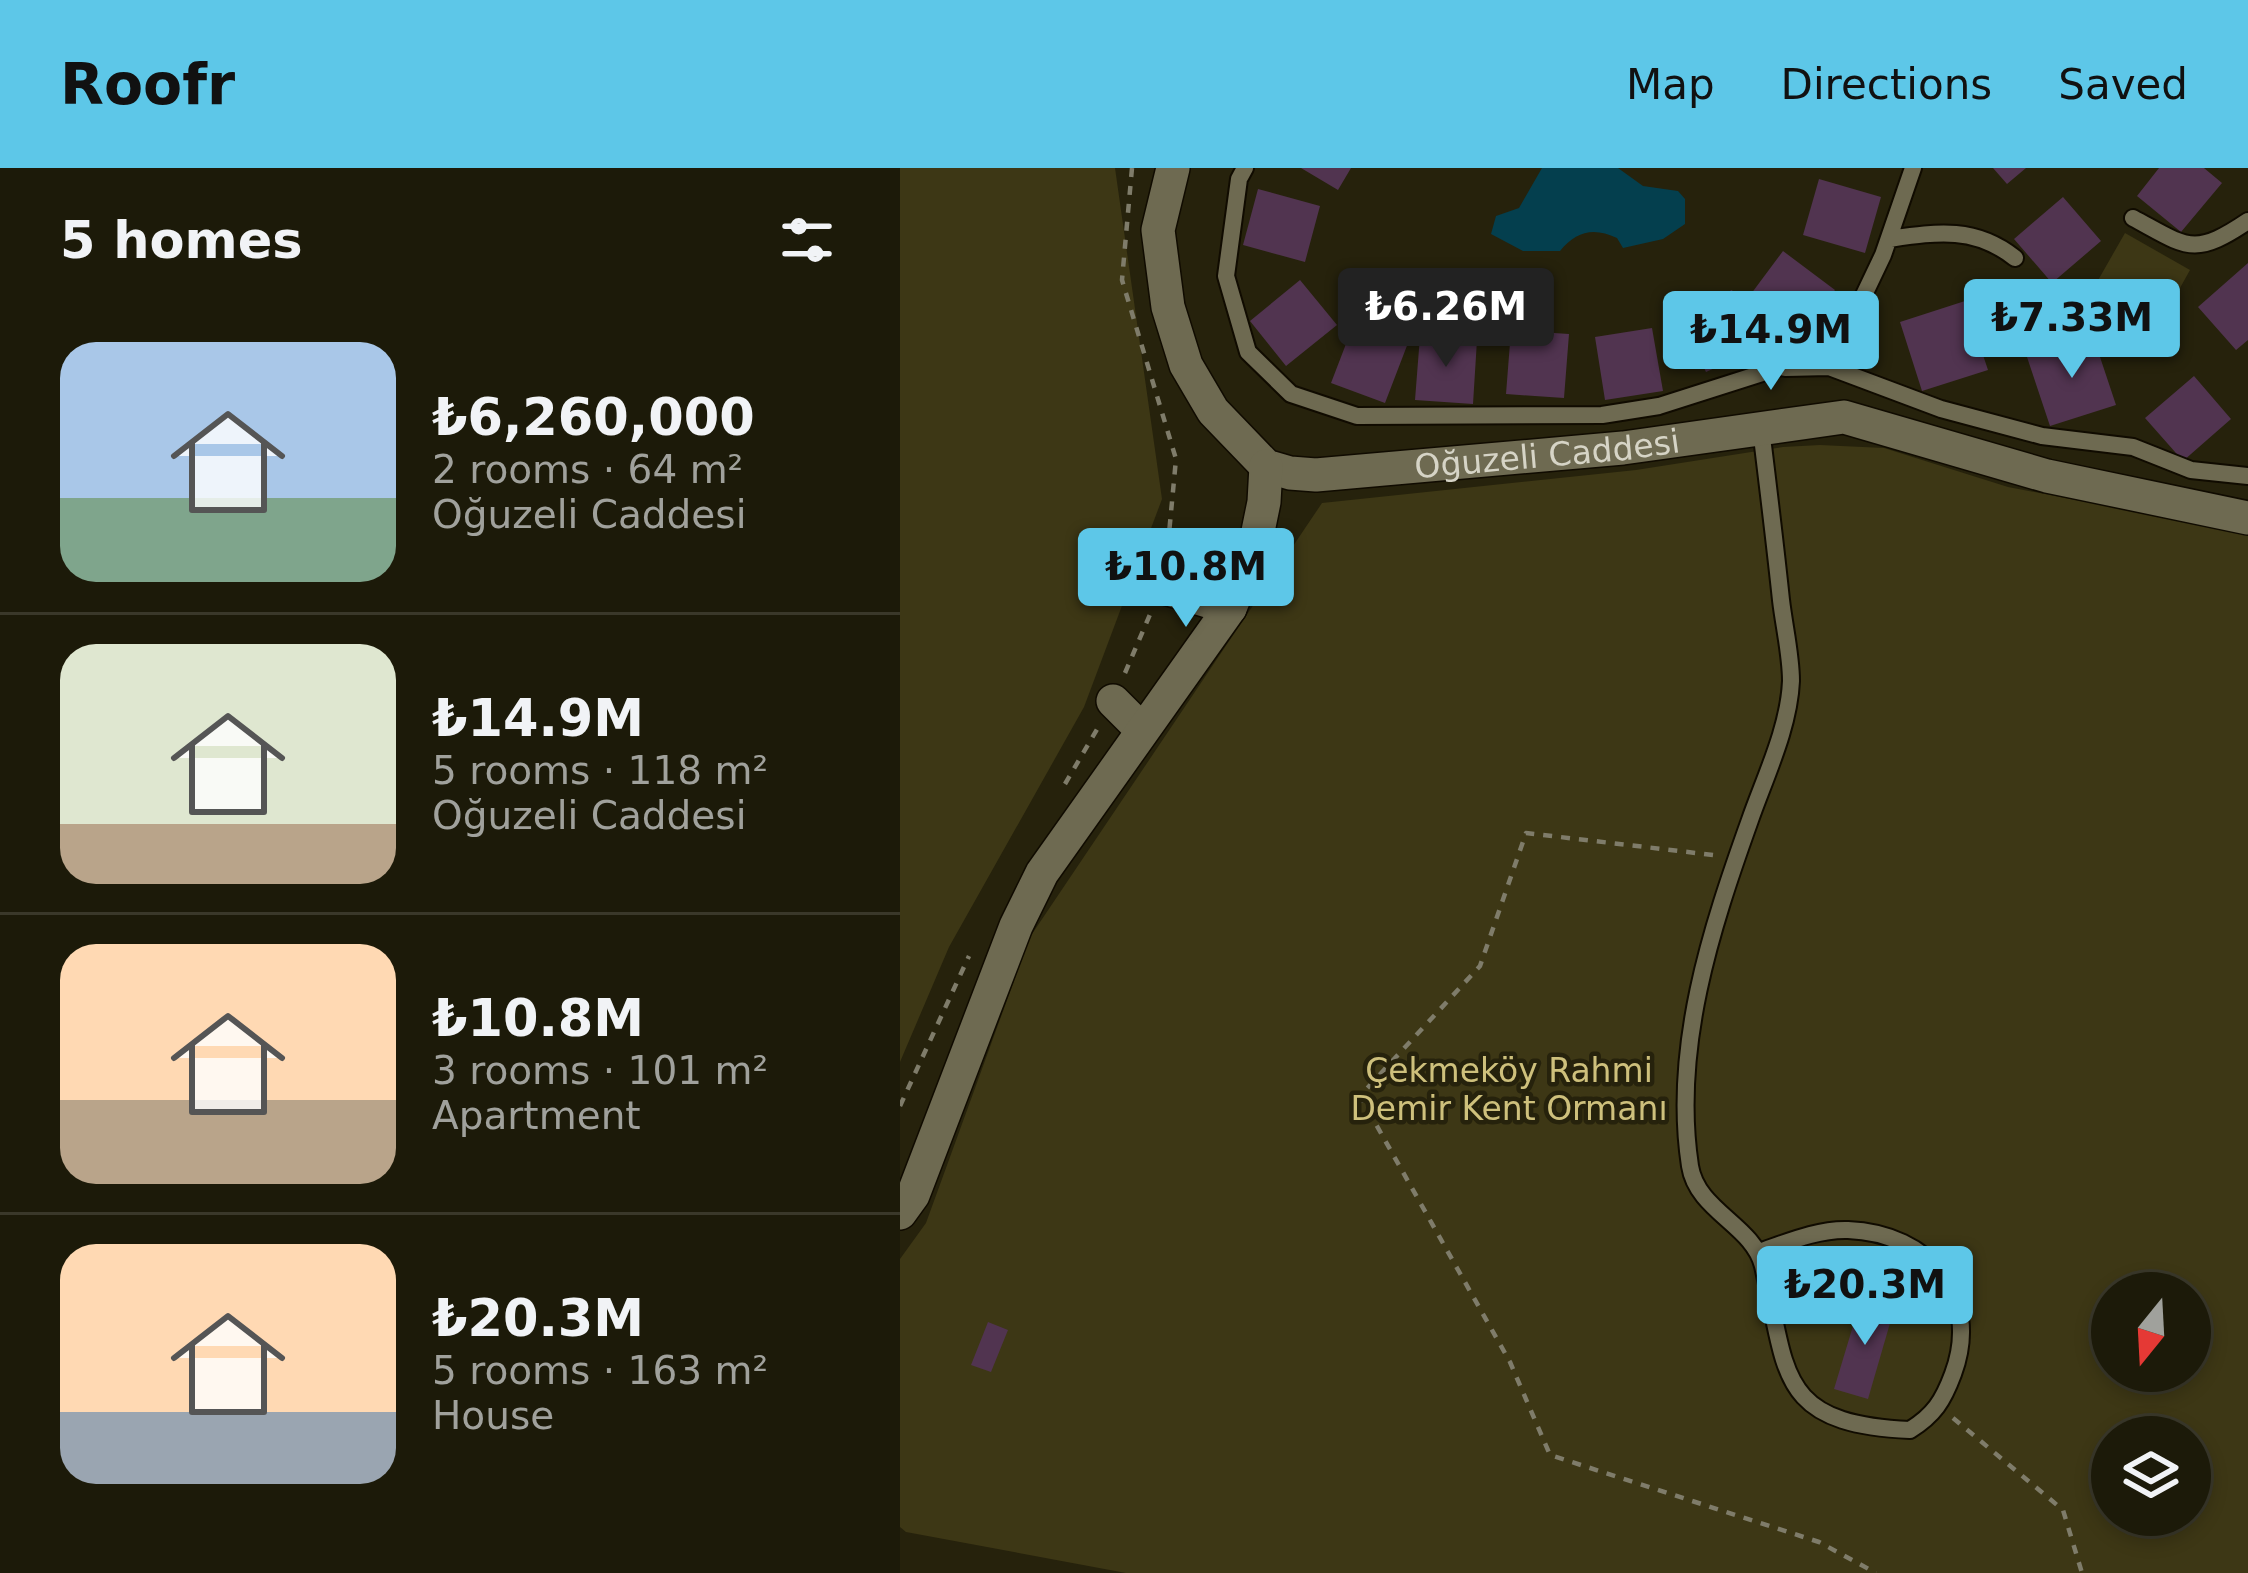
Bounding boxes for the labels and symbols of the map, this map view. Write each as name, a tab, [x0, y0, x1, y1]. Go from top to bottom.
pin: ₺6.26M	[1348, 268, 1544, 370]
pin: ₺7.33M	[1974, 279, 2170, 381]
pin: ₺14.9M	[1673, 291, 1869, 393]
street label: Oğuzeli Caddesi	[1413, 421, 1682, 486]
pin: ₺10.8M	[1088, 528, 1284, 630]
park label: Çekmeköy Rahmi Demir Kent Ormanı	[1350, 1051, 1668, 1128]
pin: ₺20.3M	[1767, 1246, 1963, 1348]
north arrow	[2091, 1272, 2211, 1392]

